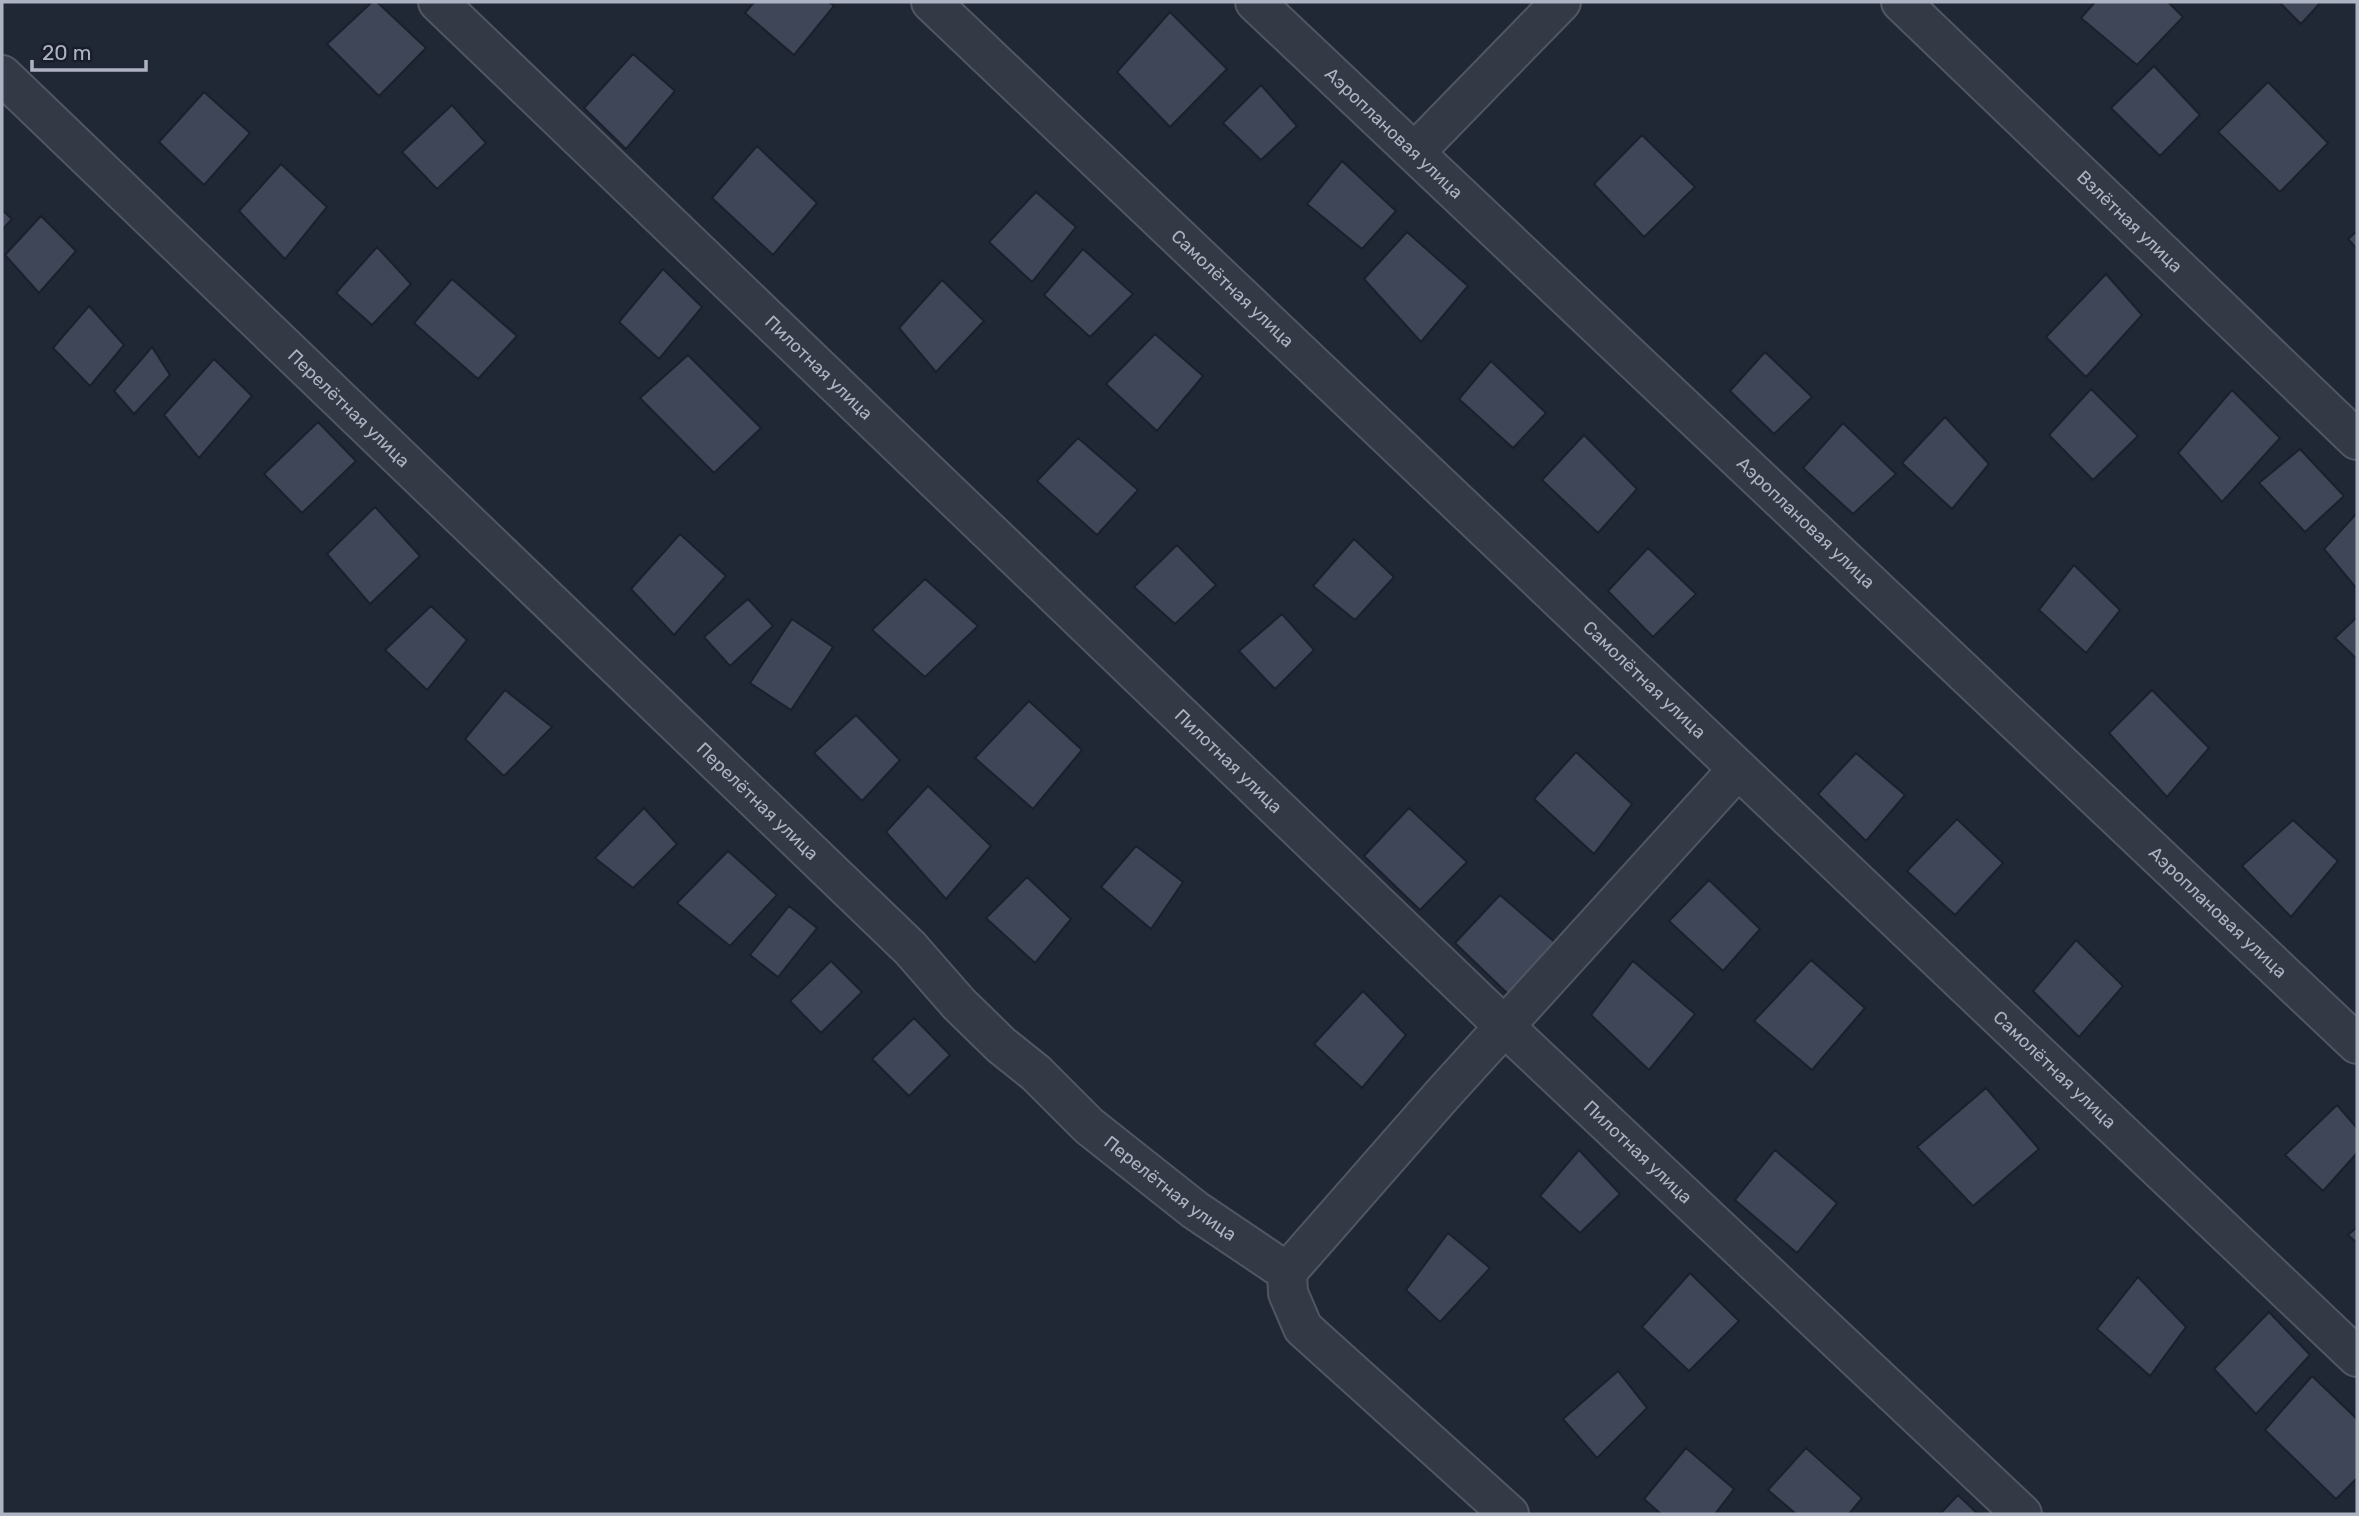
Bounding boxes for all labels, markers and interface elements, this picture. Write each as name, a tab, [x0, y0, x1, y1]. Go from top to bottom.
scale bar	[32, 28, 145, 72]
text: 20 m	[42, 40, 91, 65]
street label: Аэроплановая улица	[1320, 63, 1467, 204]
street label: Взлётная улица	[2072, 166, 2187, 277]
street label: Самолётная улица	[1167, 225, 1299, 352]
street label: Пилотная улица	[760, 311, 877, 424]
street label: Перелётная улица	[283, 345, 414, 472]
street label: Аэроплановая улица	[1732, 452, 1879, 593]
street label: Самолётная улица	[1578, 616, 1710, 743]
street label: Пилотная улица	[1170, 705, 1287, 818]
street label: Перелётная улица	[692, 738, 823, 865]
street label: Аэроплановая улица	[2144, 842, 2291, 983]
street label: Самолётная улица	[1989, 1006, 2121, 1133]
street label: Пилотная улица	[1579, 1096, 1697, 1208]
street label: Перелётная улица	[1100, 1131, 1241, 1246]

